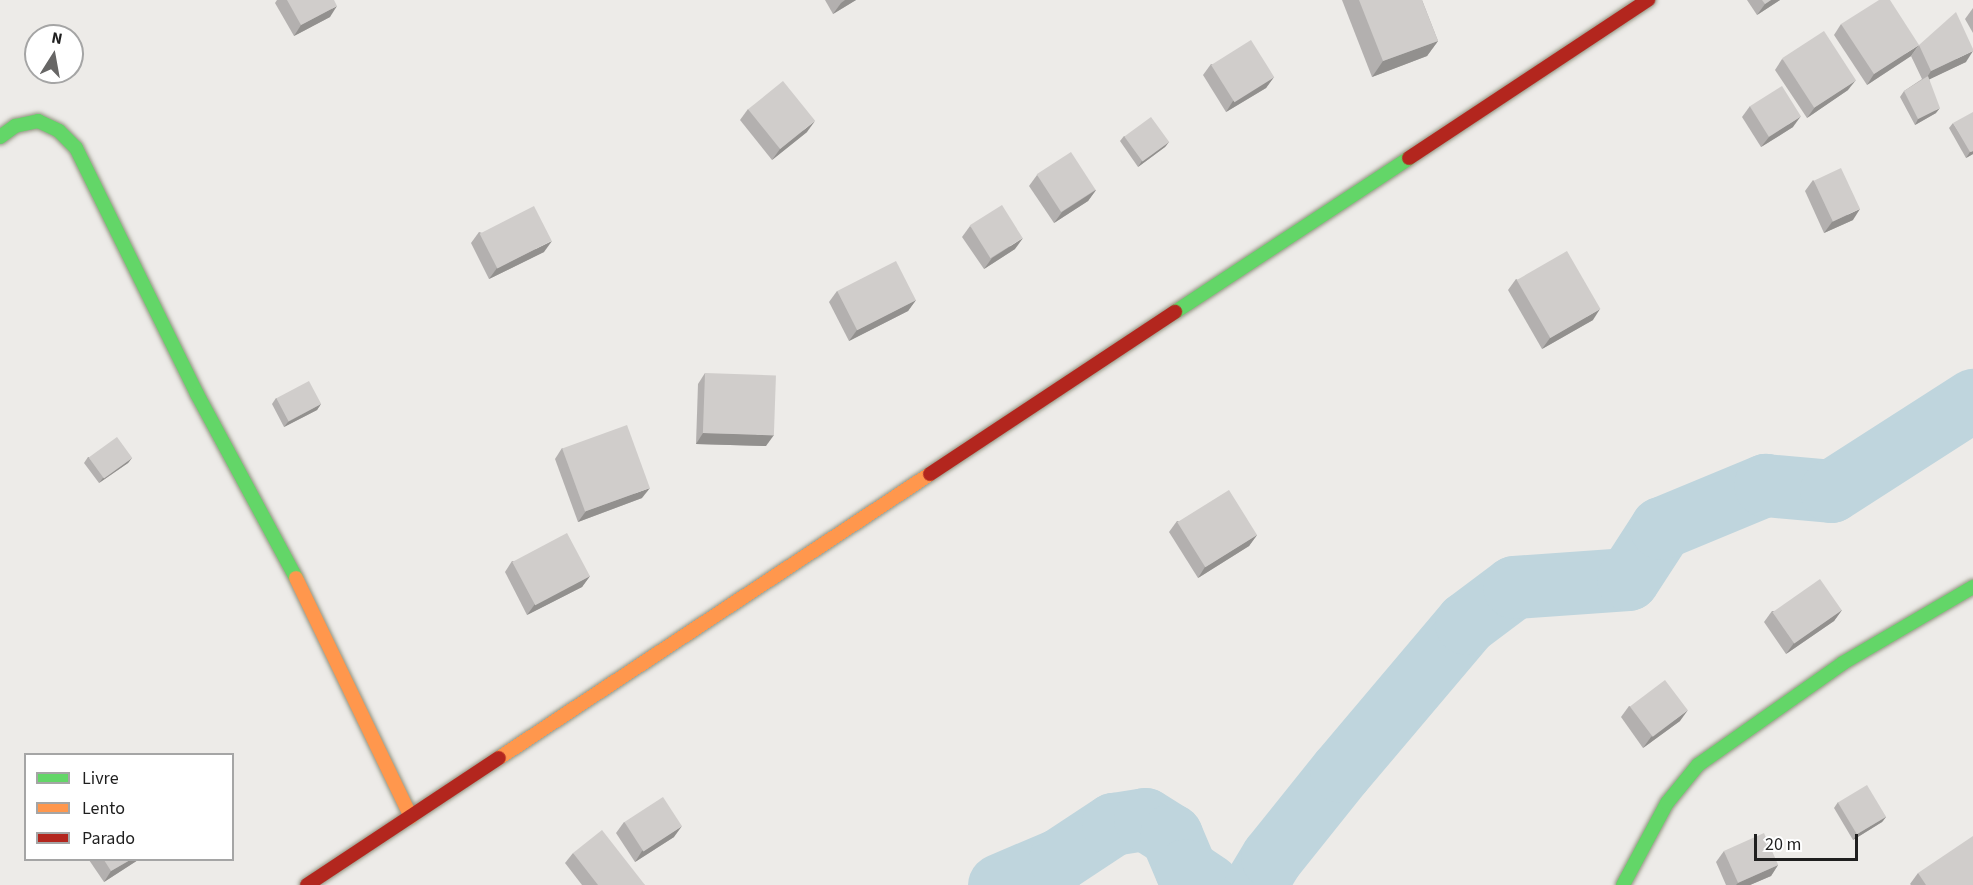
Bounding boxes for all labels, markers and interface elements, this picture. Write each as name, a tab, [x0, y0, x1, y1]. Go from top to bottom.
north arrow	[24, 24, 84, 84]
text: N	[50, 26, 64, 50]
legend	[24, 753, 234, 861]
text: Livre	[82, 766, 119, 791]
text: Lento	[82, 796, 125, 821]
scale bar	[1757, 822, 1860, 860]
text: Parado	[82, 826, 135, 851]
text: 20 m	[1765, 832, 1801, 857]

